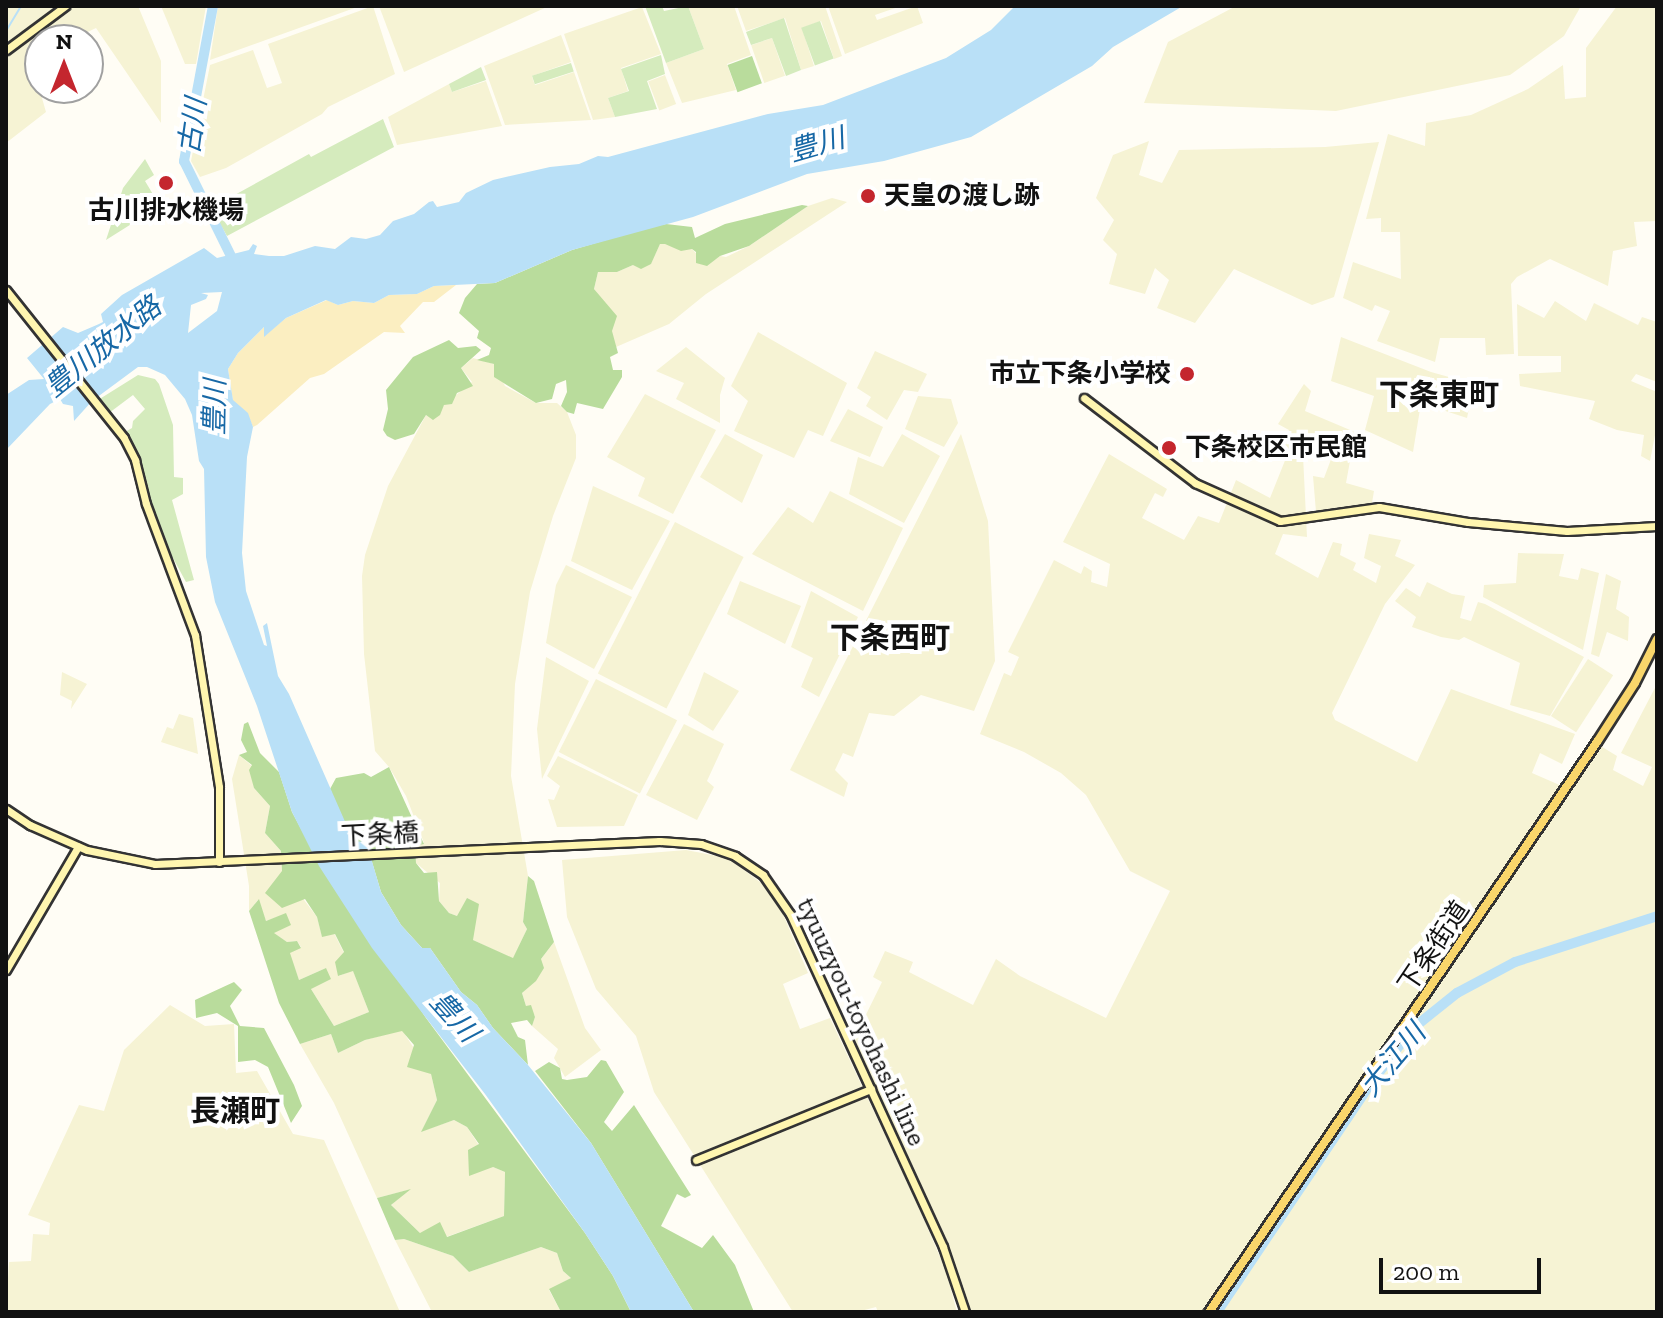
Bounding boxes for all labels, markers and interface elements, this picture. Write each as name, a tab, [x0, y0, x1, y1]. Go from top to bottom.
north arrow	[24, 24, 104, 104]
text: N	[56, 28, 72, 55]
water label: 古川	[172, 96, 214, 156]
water label: 豊川	[785, 121, 849, 169]
marker: 古川排水機場	[157, 174, 175, 192]
place label: 天皇の渡し跡	[884, 180, 1040, 212]
marker: 天皇の渡し跡	[859, 187, 877, 205]
place label: 古川排水機場	[88, 195, 244, 227]
water label: 豊川放水路	[38, 290, 168, 404]
place label: 市立下条小学校	[989, 358, 1171, 390]
marker: 市立下条小学校	[1178, 365, 1196, 383]
district label: 下条東町	[1379, 377, 1499, 413]
water label: 豊川	[198, 379, 232, 435]
place label: 下条校区市民館	[1185, 432, 1367, 464]
marker: 下条校区市民館	[1160, 439, 1178, 457]
district label: 下条西町	[830, 620, 950, 656]
street label: 下条橋	[340, 817, 420, 853]
street label: tyuuzyou-toyohashi line	[790, 893, 932, 1151]
street label: 下条街道	[1392, 895, 1476, 999]
water label: 豊川	[423, 985, 485, 1049]
water label: 大江川	[1353, 1017, 1433, 1103]
district label: 長瀬町	[190, 1093, 280, 1129]
scale bar	[1383, 1242, 1545, 1292]
text: 200 m	[1393, 1257, 1459, 1286]

